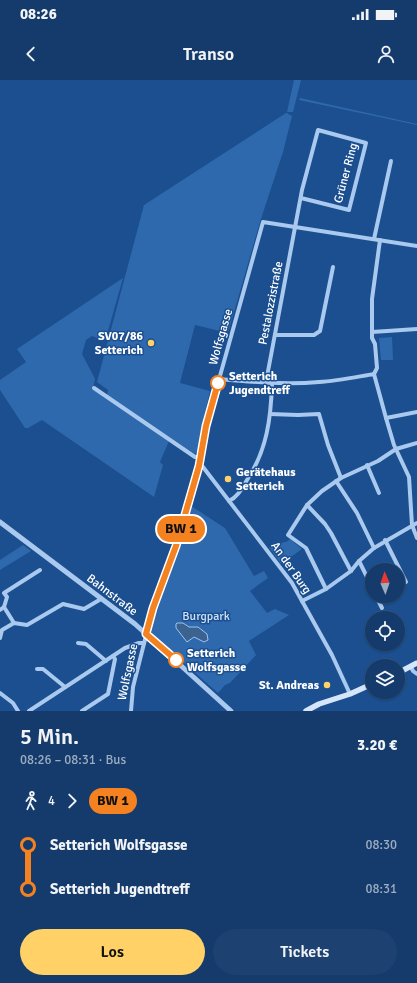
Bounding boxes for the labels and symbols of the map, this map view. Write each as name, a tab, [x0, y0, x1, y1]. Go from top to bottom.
street label: Grüner Ring	[331, 141, 361, 205]
street label: Pestalozzistraße	[256, 260, 286, 346]
street label: Wolfsgasse	[206, 307, 236, 367]
place label: SV07/86 Setterich	[95, 329, 144, 358]
marker: SV07/86 Setterich	[146, 338, 156, 348]
place label: Setterich Jugendtreff	[229, 369, 291, 398]
marker: Setterich Jugendtreff	[210, 375, 226, 391]
place label: Gerätehaus Setterich	[236, 465, 296, 494]
marker: Gerätehaus Setterich	[223, 474, 233, 484]
line badge: BW 1	[153, 516, 209, 542]
street label: An der Burg	[268, 539, 314, 597]
north arrow	[365, 563, 405, 603]
street label: Bahnstraße	[84, 571, 140, 619]
park label: Burgpark	[182, 609, 230, 624]
street label: Wolfsgasse	[115, 642, 141, 702]
place label: Setterich Wolfsgasse	[187, 646, 246, 675]
marker: Setterich Wolfsgasse	[168, 652, 184, 668]
place label: St. Andreas	[259, 678, 320, 693]
marker: St. Andreas	[322, 680, 332, 690]

